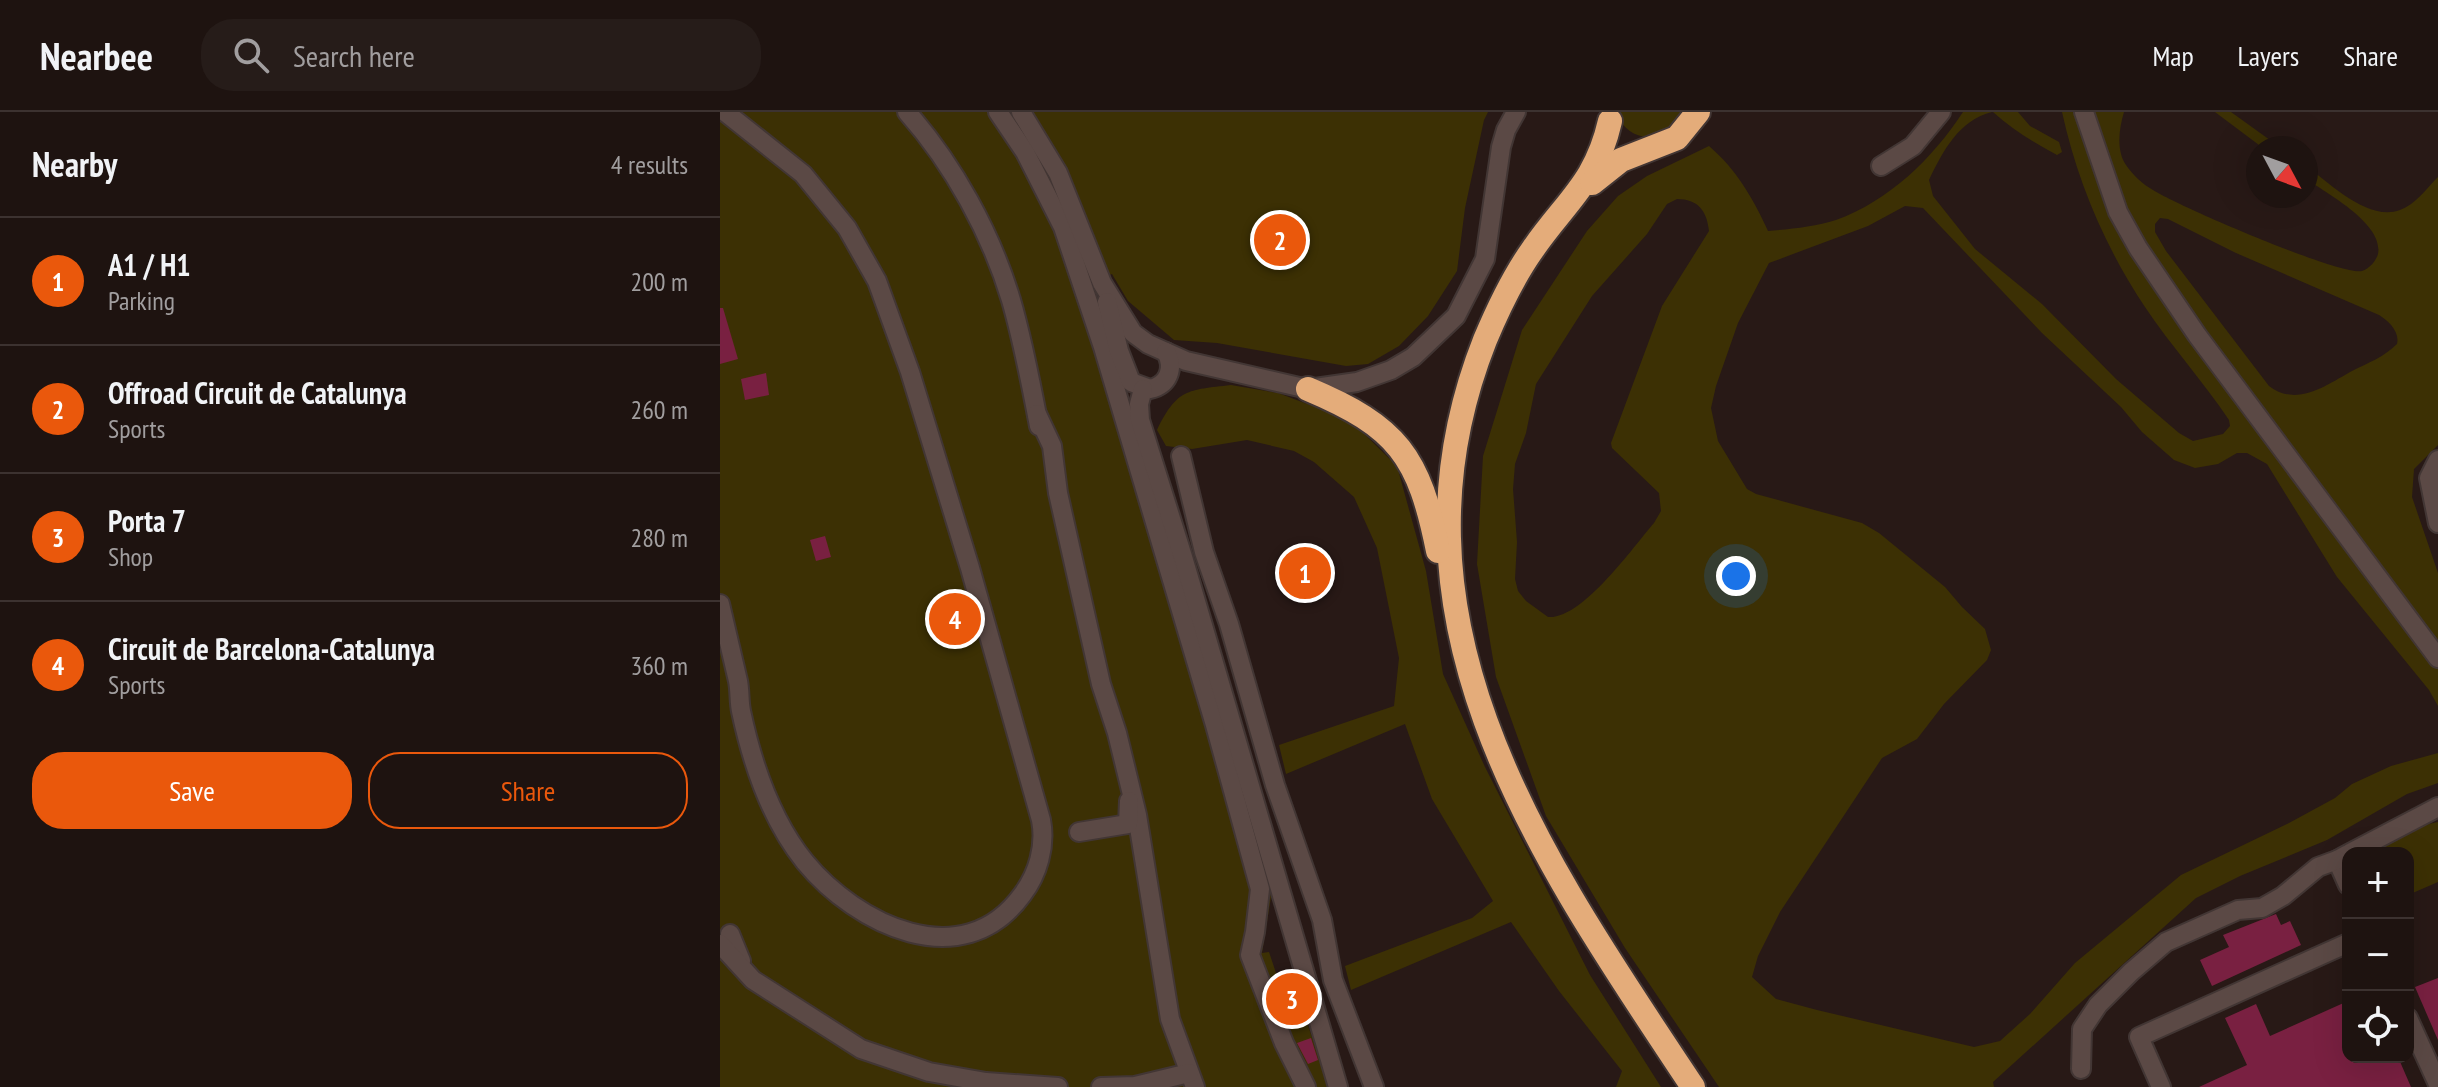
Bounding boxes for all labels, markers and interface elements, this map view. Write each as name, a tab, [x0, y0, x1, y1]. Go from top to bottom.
search box	[201, 19, 761, 91]
text: Nearbee	[40, 31, 153, 80]
icon: search	[229, 33, 273, 77]
text: Search here	[293, 36, 415, 75]
text: Map	[2152, 37, 2194, 74]
text: Layers	[2238, 37, 2299, 74]
text: Share	[2343, 37, 2398, 74]
north arrow	[2246, 136, 2318, 208]
text: Nearby	[32, 142, 117, 186]
text: 4 results	[611, 148, 688, 181]
pin: 2	[1254, 210, 1306, 270]
text: A1 / H1	[108, 245, 190, 284]
text: 1	[52, 265, 64, 298]
text: 200 m	[630, 265, 688, 298]
text: Parking	[108, 284, 175, 317]
text: Offroad Circuit de Catalunya	[108, 373, 407, 412]
text: 2	[52, 393, 64, 426]
text: 260 m	[630, 393, 688, 426]
text: Sports	[108, 412, 165, 445]
text: Porta 7	[108, 501, 186, 540]
text: 3	[52, 521, 64, 554]
text: 280 m	[630, 521, 688, 554]
text: Shop	[108, 540, 153, 573]
pin: 1	[1279, 543, 1331, 603]
your location	[1716, 556, 1756, 596]
pin: 4	[929, 589, 981, 649]
text: Circuit de Barcelona-Catalunya	[108, 629, 435, 668]
text: 4	[52, 649, 64, 682]
text: 360 m	[630, 649, 688, 682]
text: Sports	[108, 668, 165, 701]
button: Save	[32, 752, 352, 829]
button: Share	[368, 752, 688, 829]
map controls	[2342, 847, 2414, 1063]
button: +	[2342, 847, 2414, 919]
button: −	[2342, 919, 2414, 991]
pin: 3	[1266, 969, 1318, 1029]
button: locate	[2342, 991, 2414, 1063]

